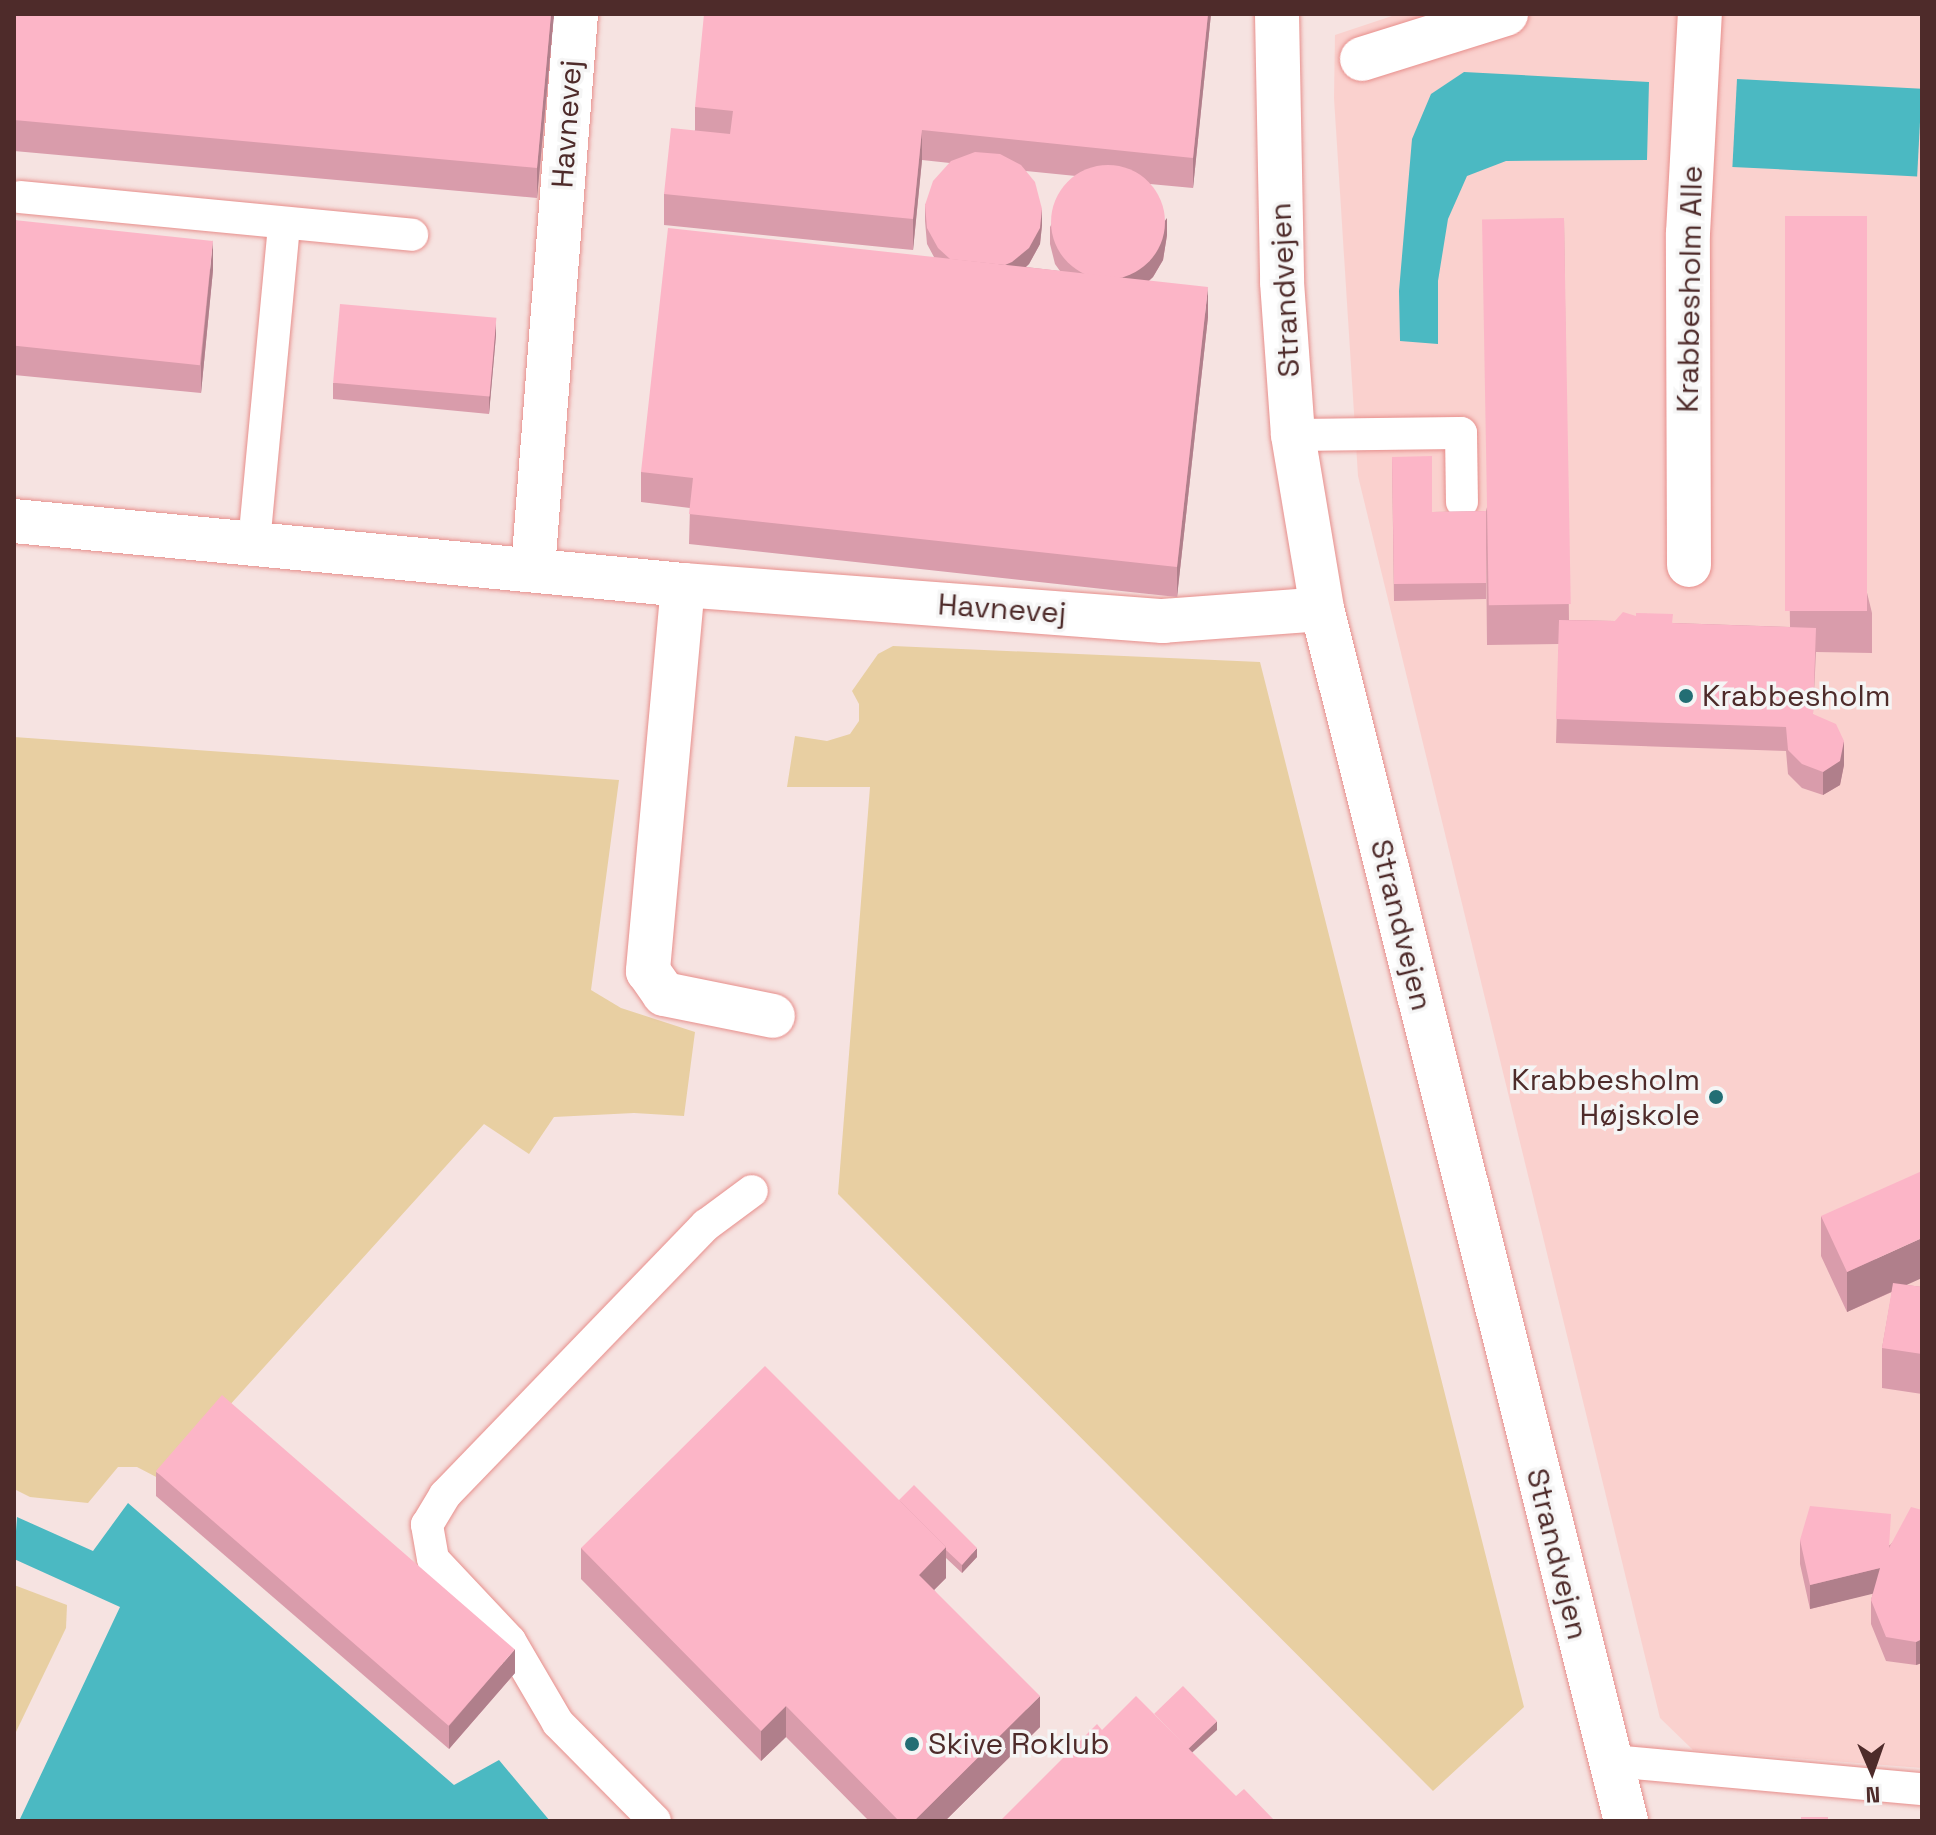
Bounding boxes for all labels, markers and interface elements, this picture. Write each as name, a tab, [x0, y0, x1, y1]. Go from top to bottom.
street label: Havnevej	[545, 59, 589, 189]
street label: Krabbesholm Alle	[1670, 165, 1710, 413]
street label: Strandvejen	[1262, 202, 1308, 378]
street label: Havnevej	[937, 587, 1067, 631]
place label: Krabbesholm	[1702, 678, 1891, 714]
marker: Krabbesholm	[1677, 687, 1695, 705]
street label: Strandvejen	[1362, 836, 1440, 1014]
place label: Krabbesholm Højskole	[1511, 1062, 1700, 1132]
marker: Krabbesholm Højskole	[1707, 1088, 1725, 1106]
street label: Strandvejen	[1518, 1465, 1596, 1643]
place label: Skive Roklub	[928, 1726, 1110, 1762]
north arrow	[1832, 1731, 1912, 1811]
marker: Skive Roklub	[903, 1735, 921, 1753]
text: N	[1865, 1781, 1881, 1809]

